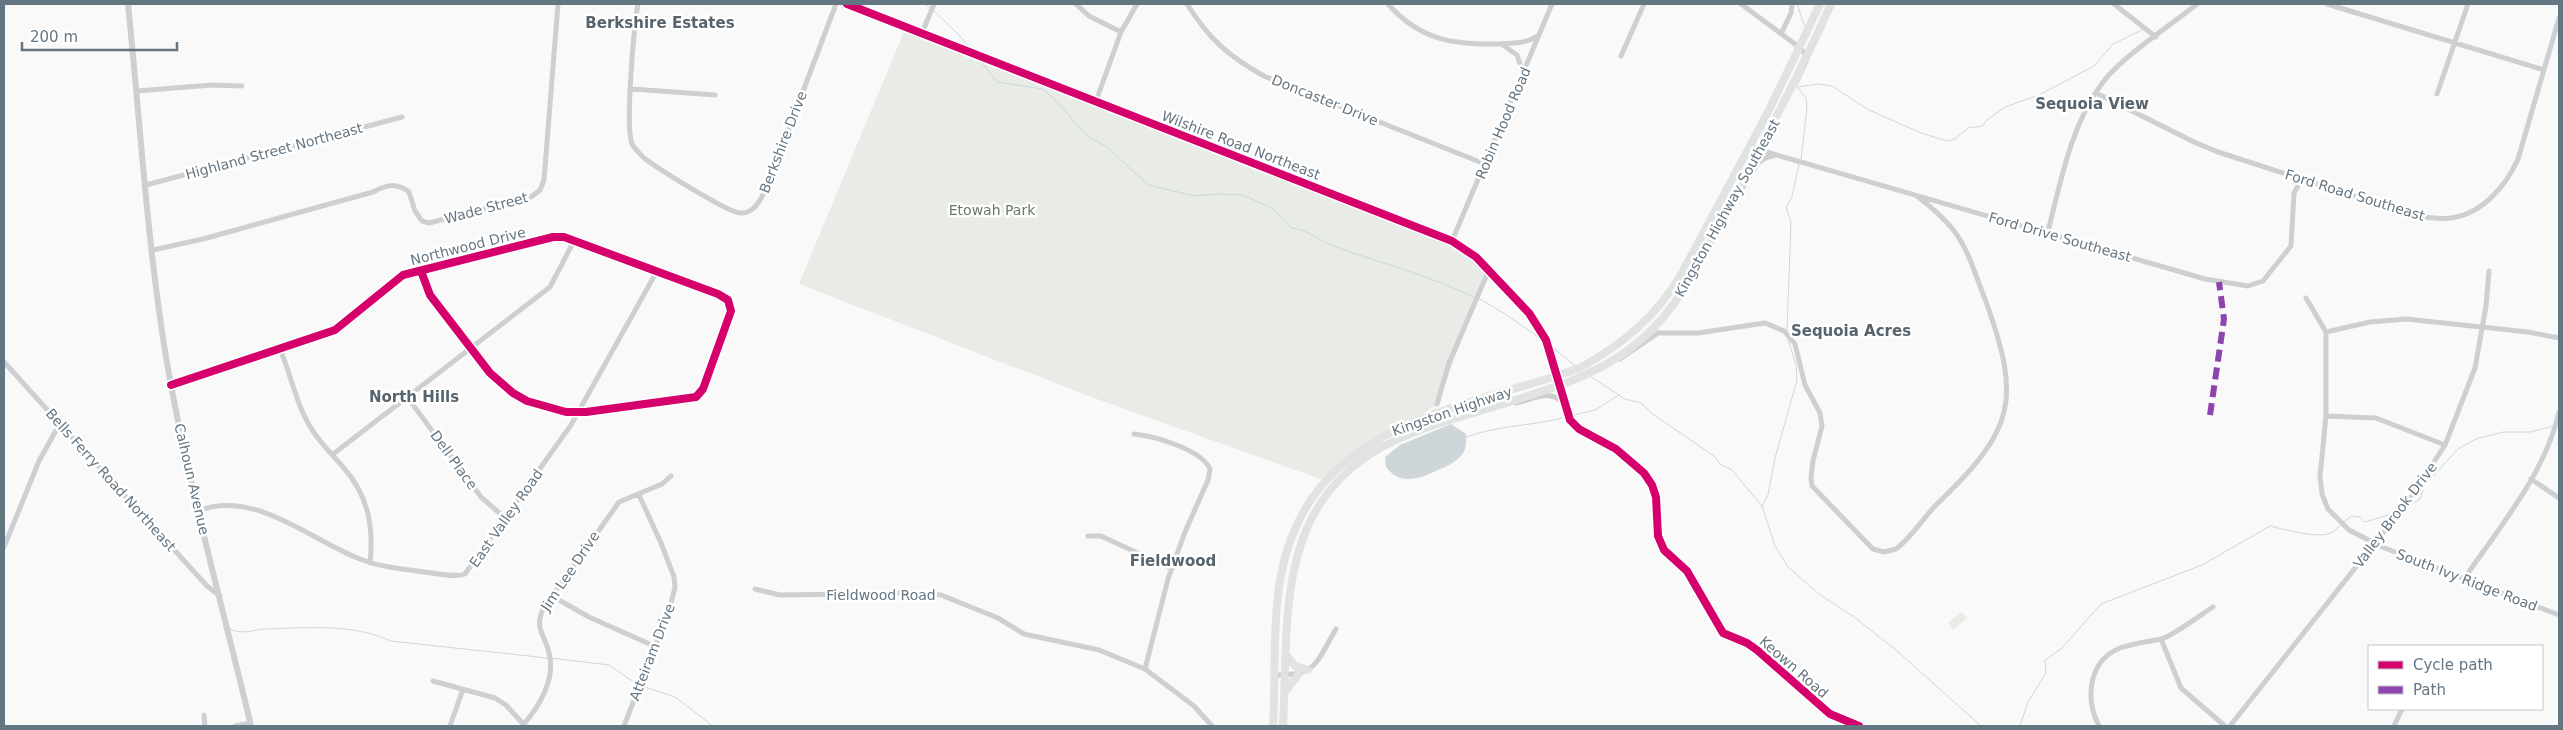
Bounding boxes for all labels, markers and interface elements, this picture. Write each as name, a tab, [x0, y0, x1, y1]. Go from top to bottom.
district label: Berkshire Estates	[585, 14, 735, 32]
scale bar	[22, 20, 178, 52]
text: 200 m	[30, 28, 78, 46]
street label: Robin Hood Road	[1472, 65, 1534, 181]
street label: Doncaster Drive	[1269, 71, 1381, 129]
street label: Berkshire Drive	[756, 89, 810, 195]
district label: Sequoia View	[2035, 95, 2149, 113]
street label: Wilshire Road Northeast	[1159, 107, 1323, 183]
street label: Kingston Highway Southeast	[1671, 116, 1783, 300]
street label: Highland Street Northeast	[184, 119, 365, 182]
street label: Ford Road Southeast	[2283, 166, 2427, 224]
street label: Wade Street	[442, 189, 530, 227]
park label: Etowah Park	[949, 202, 1036, 218]
street label: Ford Drive Southeast	[1987, 209, 2134, 265]
street label: Northwood Drive	[409, 224, 527, 268]
district label: Sequoia Acres	[1791, 322, 1911, 340]
street label: Kingston Highway	[1390, 383, 1514, 439]
district label: North Hills	[369, 388, 459, 406]
street label: Bells Ferry Road Northeast	[43, 405, 180, 555]
street label: Calhoun Avenue	[171, 422, 213, 536]
street label: Dell Place	[427, 427, 481, 493]
street label: Valley Brook Drive	[2350, 459, 2440, 571]
street label: East Valley Road	[466, 466, 546, 570]
street label: Jim Lee Drive	[537, 528, 603, 615]
street label: South Ivy Ridge Road	[2394, 546, 2540, 614]
district label: Fieldwood	[1130, 552, 1216, 570]
street label: Fieldwood Road	[826, 587, 936, 603]
street label: Atteiram Drive	[626, 601, 678, 703]
street label: Keown Road	[1756, 633, 1832, 701]
legend	[2368, 645, 2543, 710]
text: Cycle path	[2413, 656, 2493, 674]
text: Path	[2413, 681, 2446, 699]

